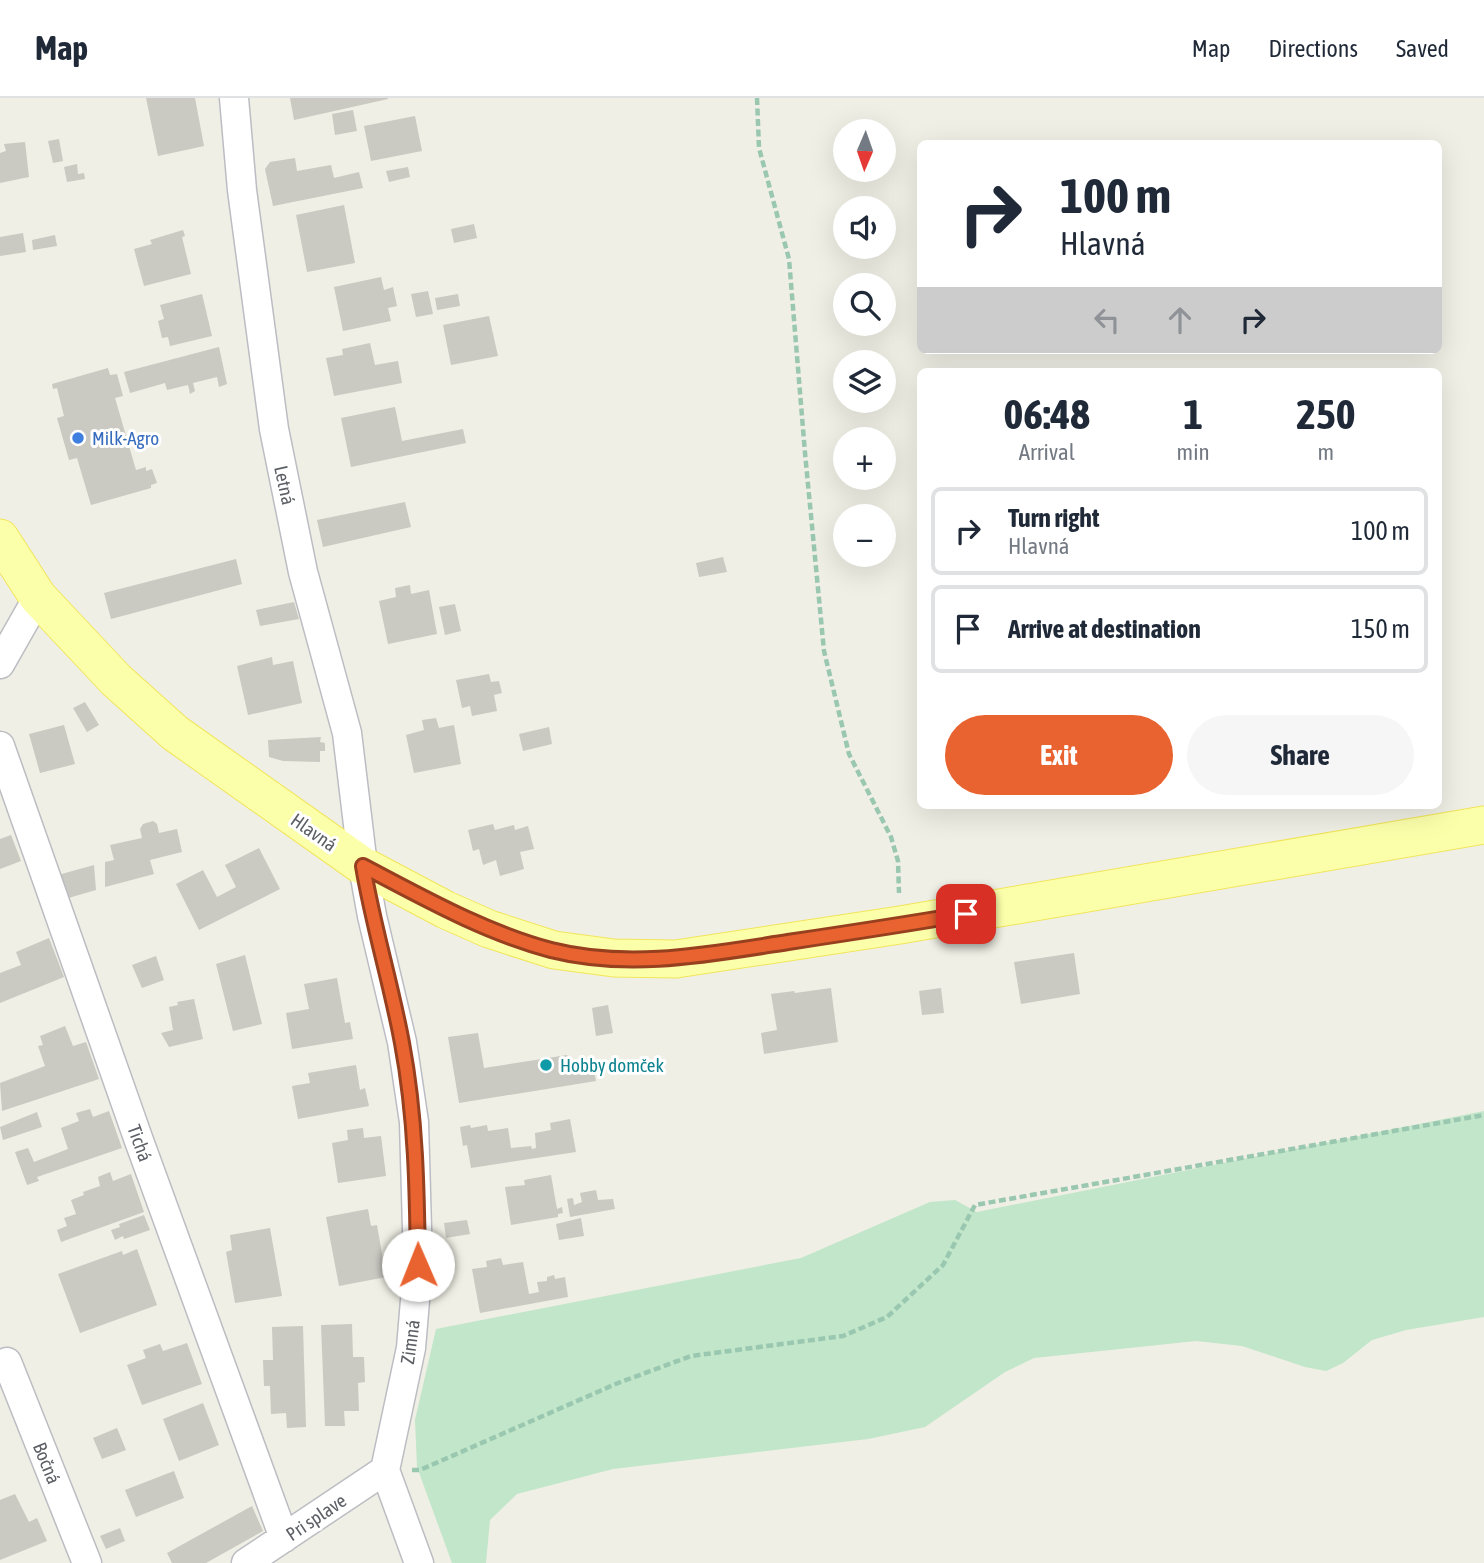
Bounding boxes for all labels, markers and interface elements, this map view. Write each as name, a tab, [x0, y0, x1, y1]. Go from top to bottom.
text: Map	[35, 29, 88, 67]
text: Map	[1192, 35, 1230, 62]
text: Directions	[1268, 35, 1358, 62]
text: Saved	[1396, 35, 1449, 62]
north arrow	[833, 119, 896, 182]
map controls	[833, 119, 896, 567]
text: 100 m	[1060, 167, 1171, 223]
icon: right	[945, 168, 1036, 259]
button: sound	[833, 196, 896, 259]
text: Hlavná	[1060, 225, 1146, 262]
button: search	[833, 273, 896, 336]
icon: left	[1088, 301, 1126, 339]
icon: ahead	[1161, 301, 1199, 339]
icon: right	[1234, 301, 1272, 339]
button: layers	[833, 350, 896, 413]
text: 06:48	[1004, 390, 1090, 438]
text: 1	[1183, 390, 1203, 438]
text: 250	[1296, 390, 1355, 438]
place label: Milk-Agro	[92, 427, 159, 449]
button: +	[833, 427, 896, 490]
marker: Milk-Agro	[70, 430, 86, 446]
text: Arrival	[1019, 439, 1075, 465]
text: min	[1177, 439, 1210, 465]
text: m	[1318, 439, 1334, 465]
street label: Letná	[270, 463, 300, 507]
text: Turn right	[1008, 503, 1099, 533]
button: −	[833, 504, 896, 567]
icon: right	[949, 512, 987, 550]
text: 100 m	[1351, 516, 1410, 546]
text: Hlavná	[1008, 533, 1069, 559]
icon: arrive	[949, 610, 987, 648]
text: Arrive at destination	[1008, 614, 1201, 644]
text: 150 m	[1351, 614, 1410, 644]
button: Exit	[945, 715, 1173, 795]
button: Share	[1187, 715, 1414, 795]
street label: Hlavná	[287, 808, 341, 856]
pin	[936, 884, 996, 944]
icon: arrive	[947, 895, 985, 933]
place label: Hobby domček	[560, 1054, 664, 1076]
marker: Hobby domček	[538, 1057, 554, 1073]
street label: Tichá	[123, 1122, 157, 1164]
position arrow	[381, 1228, 455, 1302]
street label: Zimná	[396, 1318, 424, 1366]
street label: Bočná	[29, 1439, 65, 1487]
street label: Pri splave	[282, 1489, 350, 1545]

